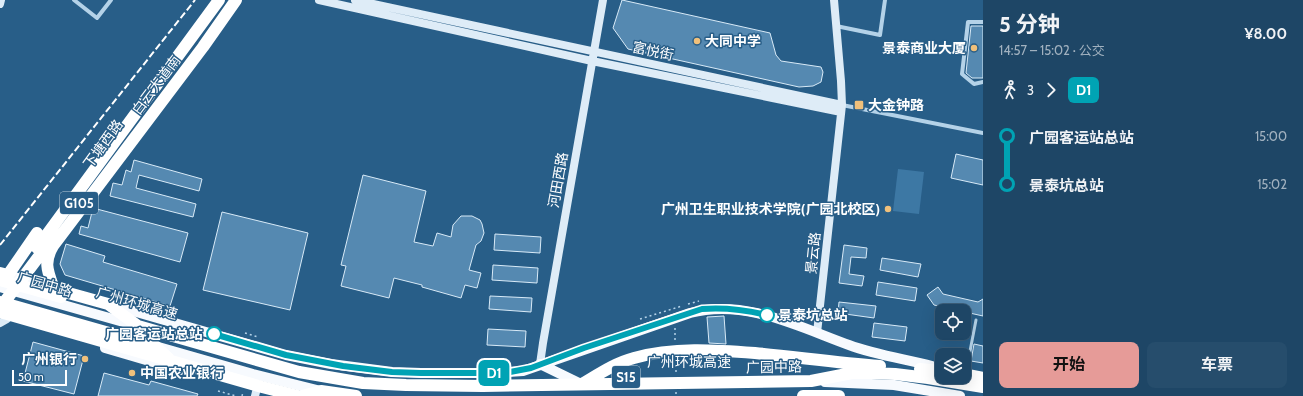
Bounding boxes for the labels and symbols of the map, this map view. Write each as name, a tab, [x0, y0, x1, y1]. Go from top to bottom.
place label: 大同中学	[705, 32, 761, 50]
marker: 大同中学	[692, 36, 702, 46]
street label: 富悦街	[631, 38, 675, 64]
place label: 景泰商业大厦	[882, 39, 966, 57]
marker: 景泰商业大厦	[969, 43, 979, 53]
street label: 白云大道南	[128, 52, 184, 118]
place label: 大金钟路	[868, 96, 924, 114]
marker: 大金钟路	[853, 99, 865, 111]
street label: 下塘西路	[79, 116, 127, 172]
street label: 河田西路	[544, 151, 572, 209]
road number: G105	[60, 192, 98, 214]
place label: 广州卫生职业技术学院(广园北校区)	[661, 200, 880, 218]
marker: 广州卫生职业技术学院(广园北校区)	[883, 204, 893, 214]
street label: 景云路	[802, 231, 824, 275]
street label: 广园中路	[16, 268, 74, 300]
street label: 广州环城高速	[94, 283, 180, 323]
place label: 景泰坑总站	[778, 306, 848, 324]
marker: 景泰坑总站	[759, 307, 775, 323]
place label: 广园客运站总站	[105, 325, 203, 343]
marker: 广园客运站总站	[206, 326, 222, 342]
place label: 广州银行	[21, 350, 77, 368]
street label: 广州环城高速	[647, 353, 731, 371]
marker: 广州银行	[80, 354, 90, 364]
street label: 广园中路	[746, 358, 802, 376]
line badge: D1	[476, 360, 512, 386]
place label: 中国农业银行	[140, 364, 224, 382]
road number: S15	[612, 366, 640, 388]
scale bar	[12, 368, 67, 387]
marker: 中国农业银行	[127, 368, 137, 378]

